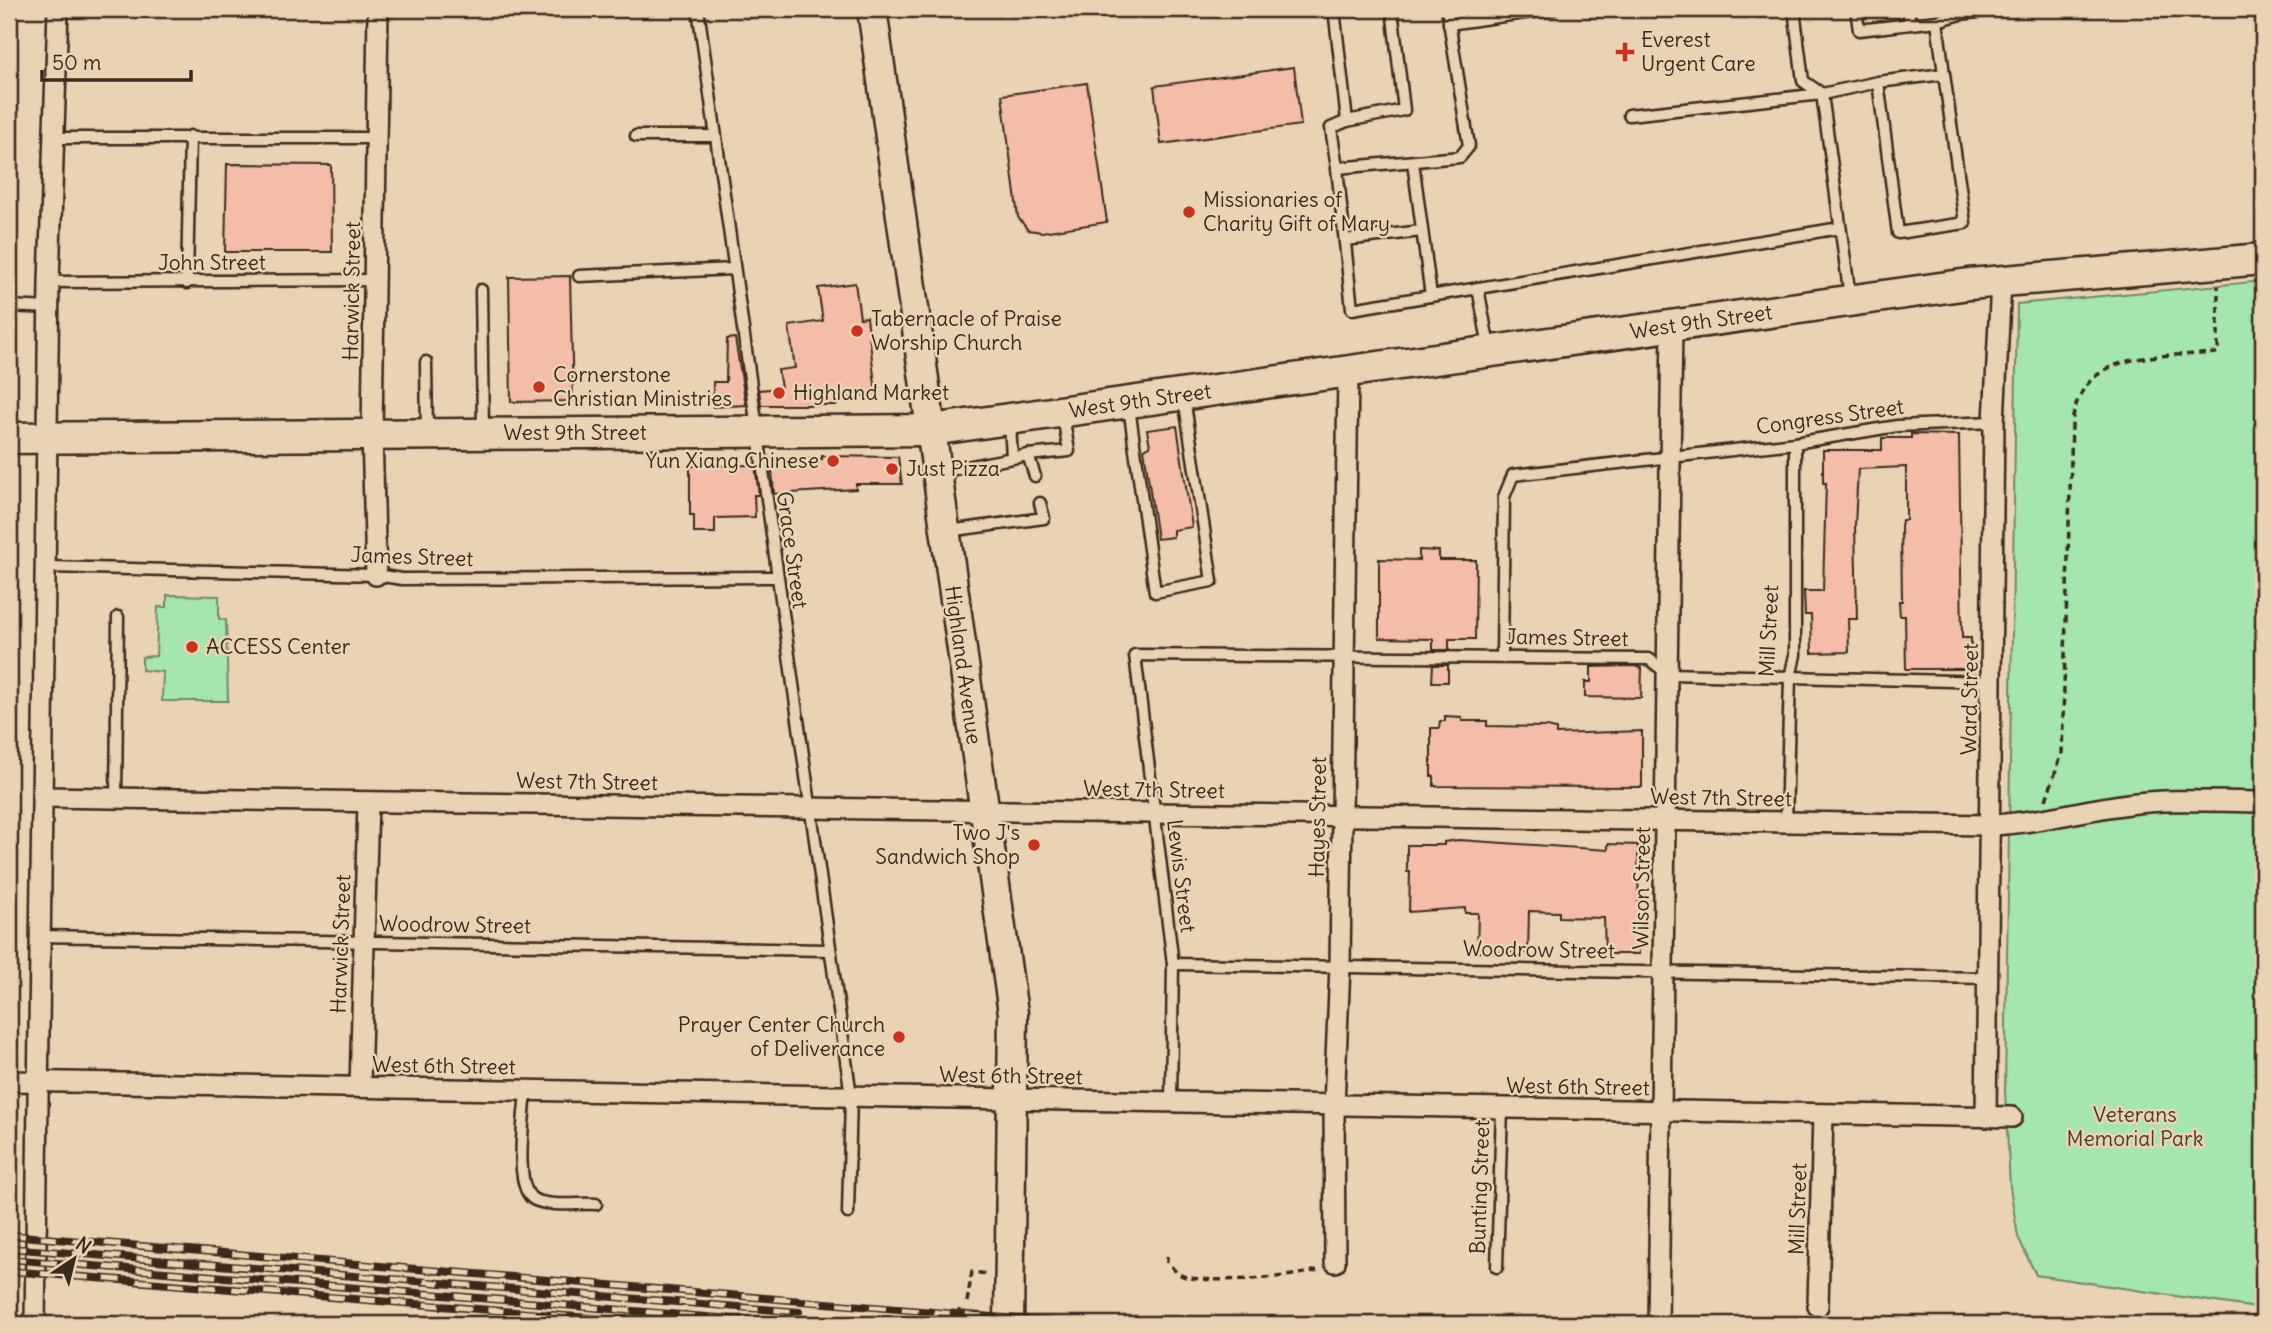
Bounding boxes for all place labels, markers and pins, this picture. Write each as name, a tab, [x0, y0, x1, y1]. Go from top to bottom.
place label: Everest Urgent Care	[1641, 26, 1755, 77]
marker: Everest Urgent Care	[1615, 42, 1635, 62]
place label: Missionaries of Charity Gift of Mary	[1203, 186, 1390, 237]
marker: Missionaries of Charity Gift of Mary	[1181, 204, 1197, 220]
place label: Tabernacle of Praise Worship Church	[871, 305, 1062, 356]
marker: Tabernacle of Praise Worship Church	[849, 323, 865, 339]
place label: Cornerstone Christian Ministries	[553, 361, 732, 412]
marker: Cornerstone Christian Ministries	[531, 379, 547, 395]
place label: Highland Market	[793, 379, 949, 406]
marker: Highland Market	[771, 385, 787, 401]
place label: Yun Xiang Chinese	[645, 447, 819, 474]
marker: Yun Xiang Chinese	[825, 453, 841, 469]
place label: Just Pizza	[906, 455, 1000, 482]
marker: Just Pizza	[884, 461, 900, 477]
place label: ACCESS Center	[206, 633, 351, 660]
marker: ACCESS Center	[184, 639, 200, 655]
place label: Two J's Sandwich Shop	[875, 819, 1020, 870]
marker: Two J's Sandwich Shop	[1026, 837, 1042, 853]
place label: Prayer Center Church of Deliverance	[678, 1011, 885, 1062]
marker: Prayer Center Church of Deliverance	[891, 1029, 907, 1045]

